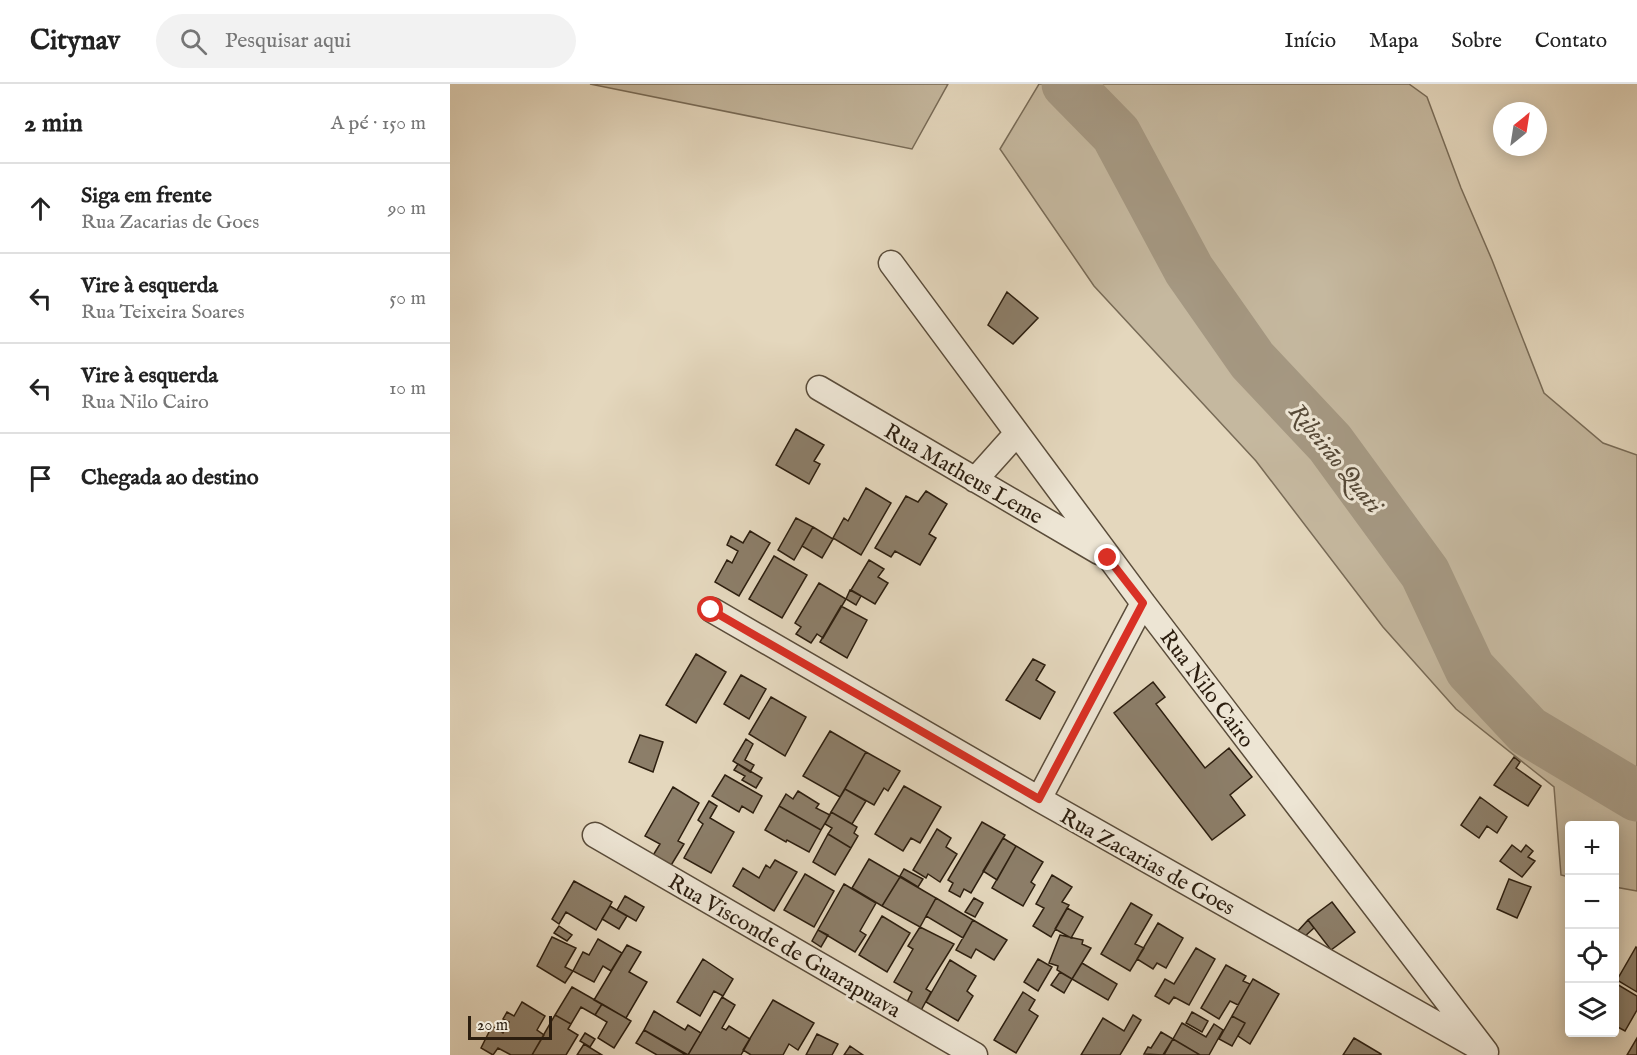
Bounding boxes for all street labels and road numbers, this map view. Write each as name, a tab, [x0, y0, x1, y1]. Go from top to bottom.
street label: Rua Matheus Leme	[879, 418, 1047, 532]
street label: Rua Nilo Cairo	[1153, 625, 1260, 754]
street label: Rua Zacarias de Goes	[1055, 803, 1240, 923]
street label: Rua Visconde de Guarapuava	[663, 869, 906, 1025]

